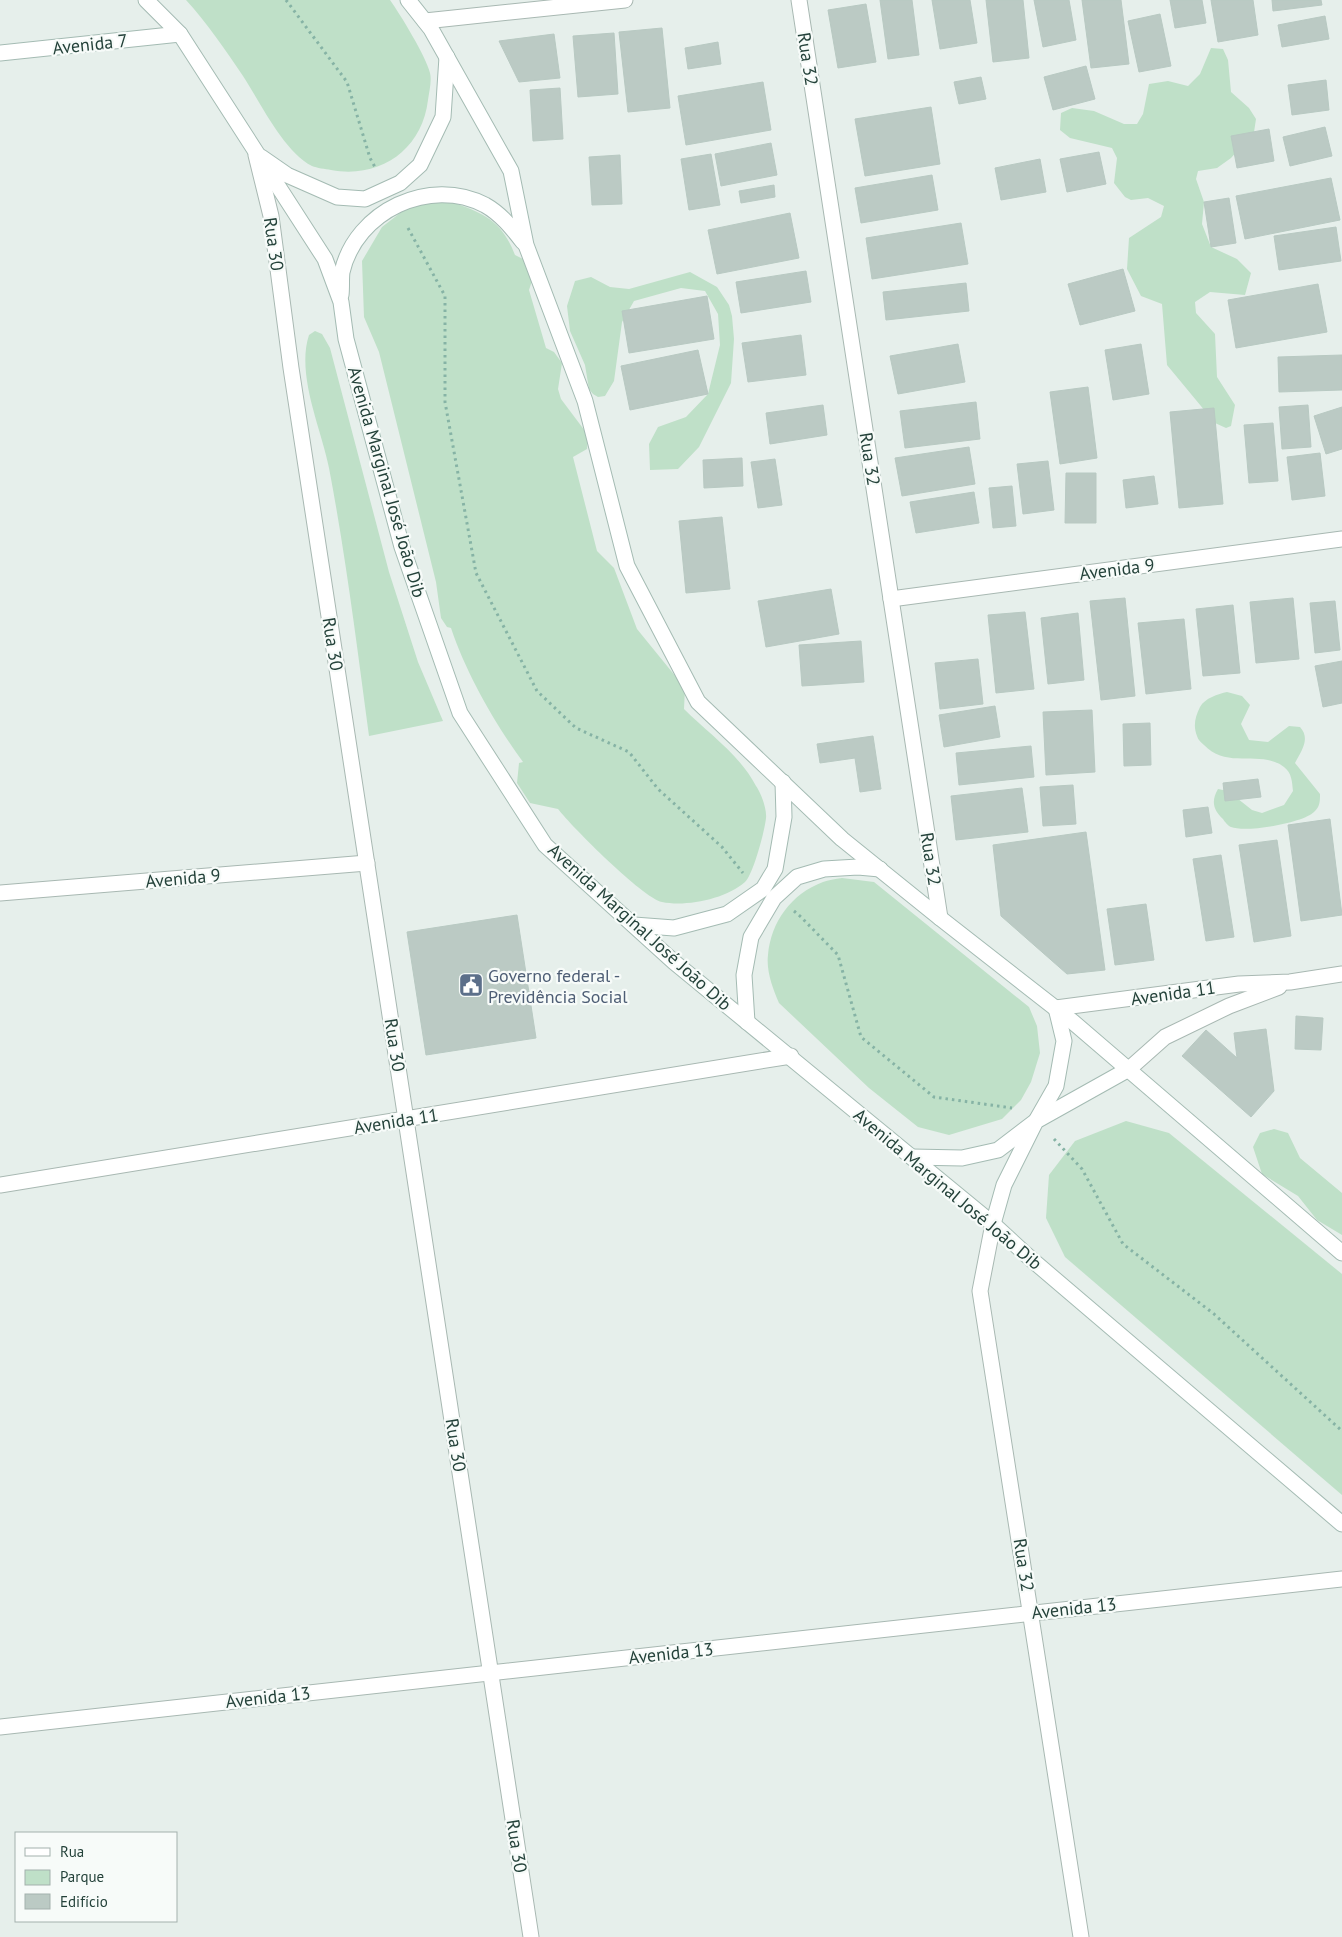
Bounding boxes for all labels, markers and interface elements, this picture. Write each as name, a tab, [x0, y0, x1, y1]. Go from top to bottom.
street label: Avenida 7	[51, 29, 129, 59]
street label: Rua 32	[792, 31, 824, 87]
street label: Rua 30	[259, 216, 289, 272]
street label: Avenida Marginal José João Dib	[343, 364, 431, 600]
street label: Rua 32	[854, 431, 886, 487]
street label: Avenida 9	[1078, 553, 1156, 585]
street label: Rua 30	[317, 616, 349, 672]
street label: Rua 32	[915, 831, 947, 887]
street label: Avenida Marginal José João Dib	[543, 838, 737, 1016]
street label: Avenida 9	[144, 863, 222, 893]
place label: Governo federal - Previdência Social	[488, 964, 628, 1008]
public building icon: Governo federal - Previdência Social	[458, 972, 484, 998]
street label: Avenida 11	[1129, 976, 1217, 1010]
street label: Rua 30	[379, 1017, 411, 1073]
street label: Avenida 11	[352, 1103, 440, 1139]
street label: Avenida Marginal José João Dib	[849, 1103, 1047, 1275]
street label: Rua 30	[440, 1417, 472, 1473]
street label: Rua 32	[1008, 1537, 1040, 1593]
street label: Avenida 13	[1030, 1592, 1118, 1624]
street label: Avenida 13	[627, 1637, 715, 1669]
street label: Avenida 13	[224, 1681, 312, 1713]
street label: Rua 30	[501, 1818, 533, 1874]
legend	[15, 1832, 178, 1922]
text: Rua	[60, 1842, 84, 1861]
text: Parque	[60, 1867, 104, 1886]
text: Edifício	[60, 1892, 108, 1911]

